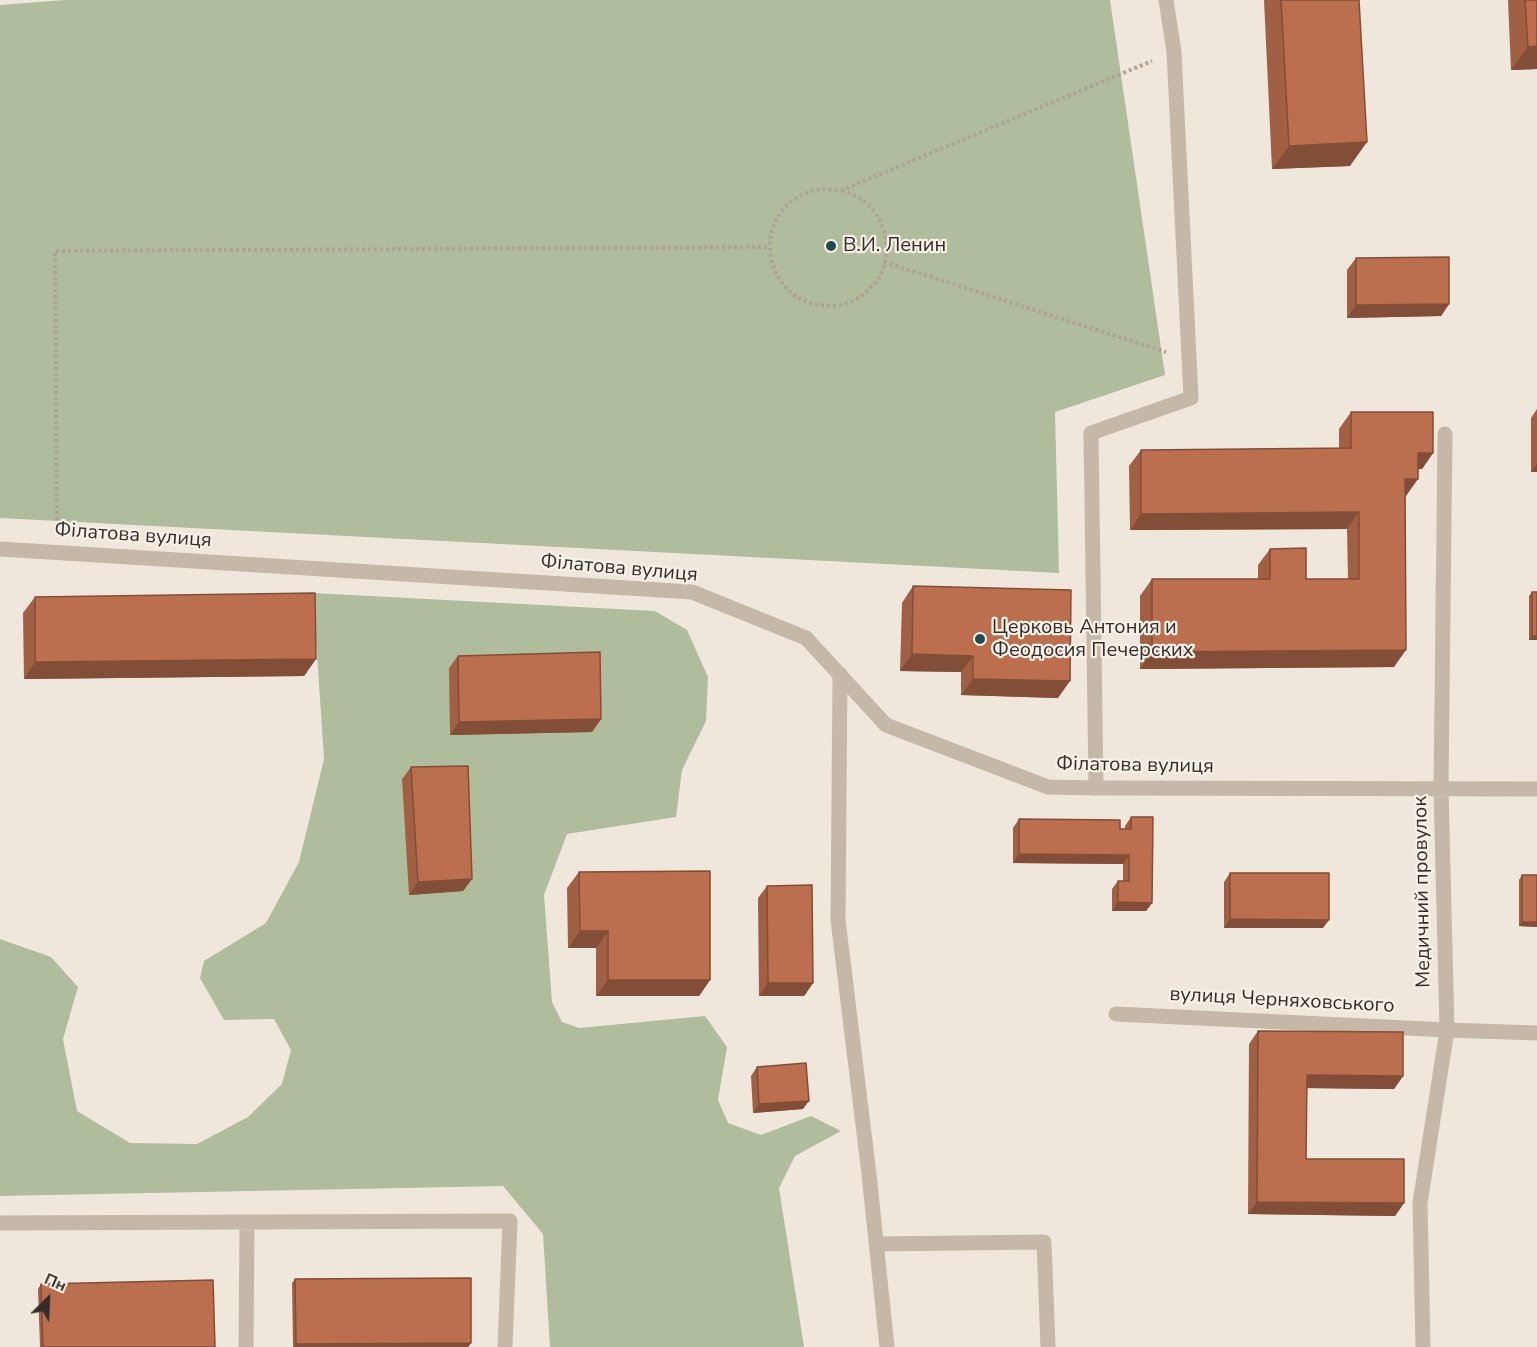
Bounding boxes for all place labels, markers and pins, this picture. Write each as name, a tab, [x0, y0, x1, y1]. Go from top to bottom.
place label: В.И. Ленин	[843, 234, 946, 258]
marker: В.И. Ленин	[824, 239, 838, 253]
place label: Церковь Антония и Феодосия Печерских	[992, 616, 1193, 663]
marker: Церковь Антония и Феодосия Печерских	[973, 632, 987, 646]

